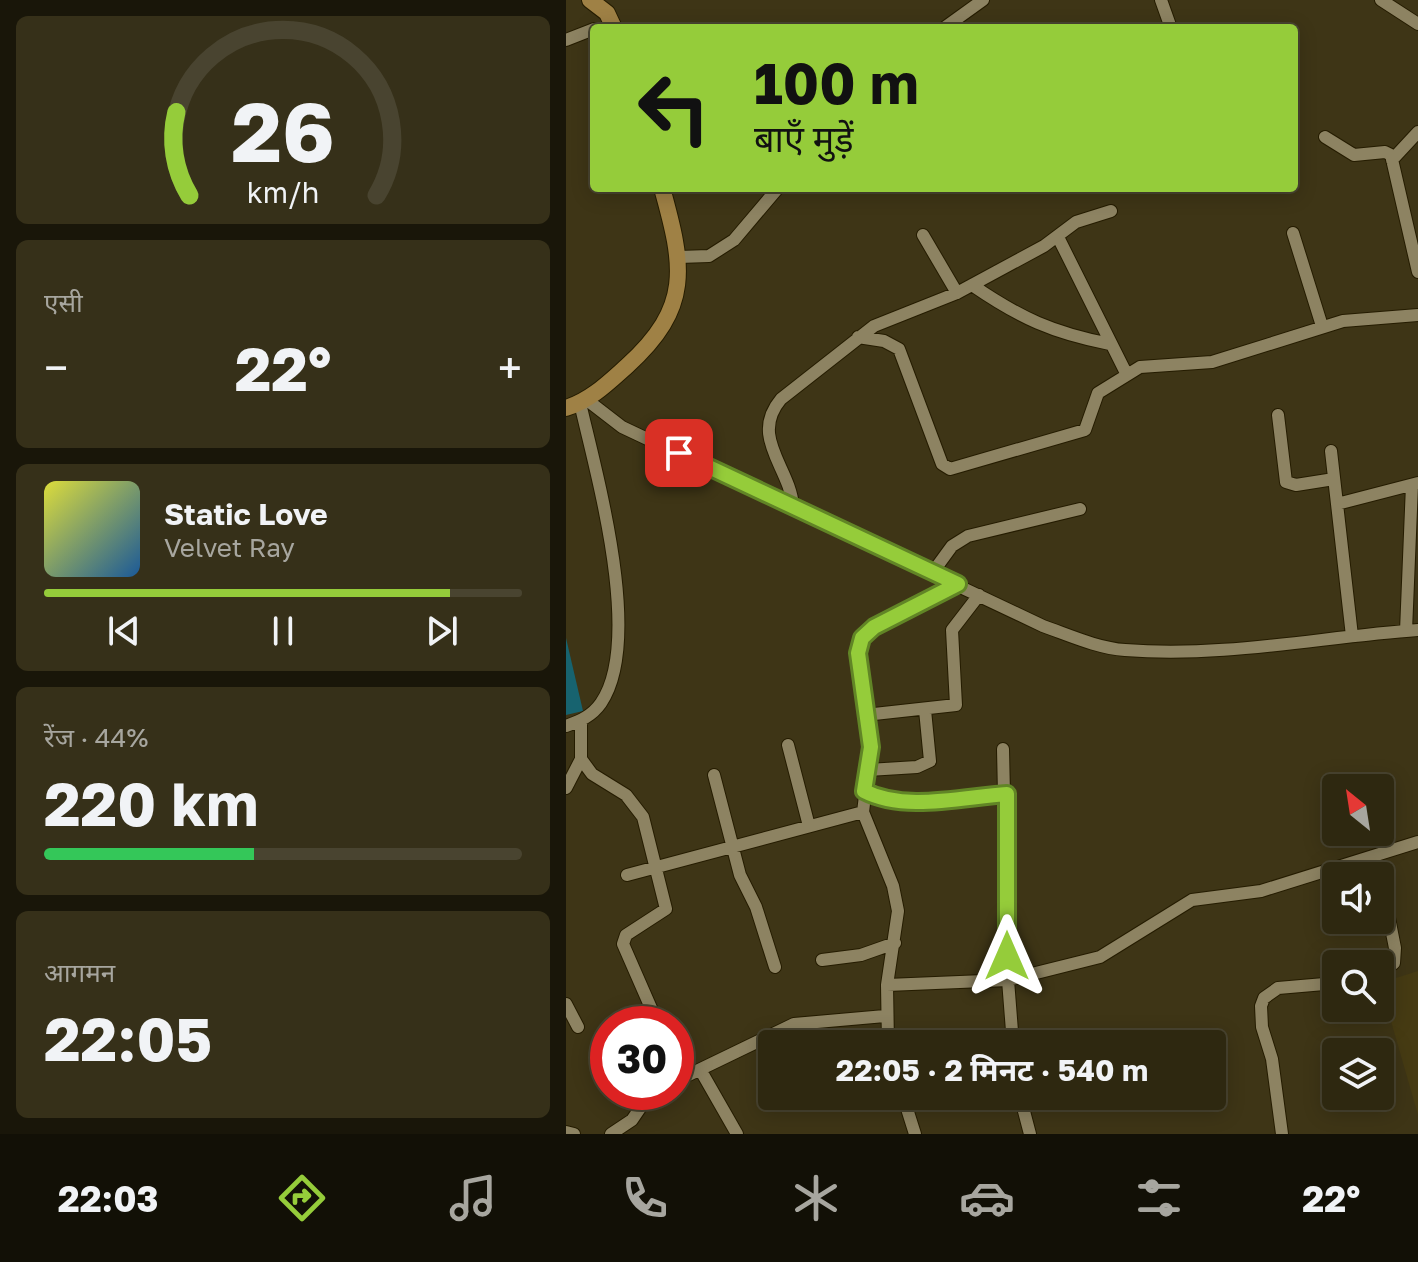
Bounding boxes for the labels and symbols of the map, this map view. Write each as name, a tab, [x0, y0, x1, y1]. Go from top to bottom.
pin	[645, 419, 713, 487]
north arrow	[1322, 774, 1394, 846]
position arrow	[965, 914, 1049, 998]
speed limit sign: 30	[590, 1006, 694, 1110]

